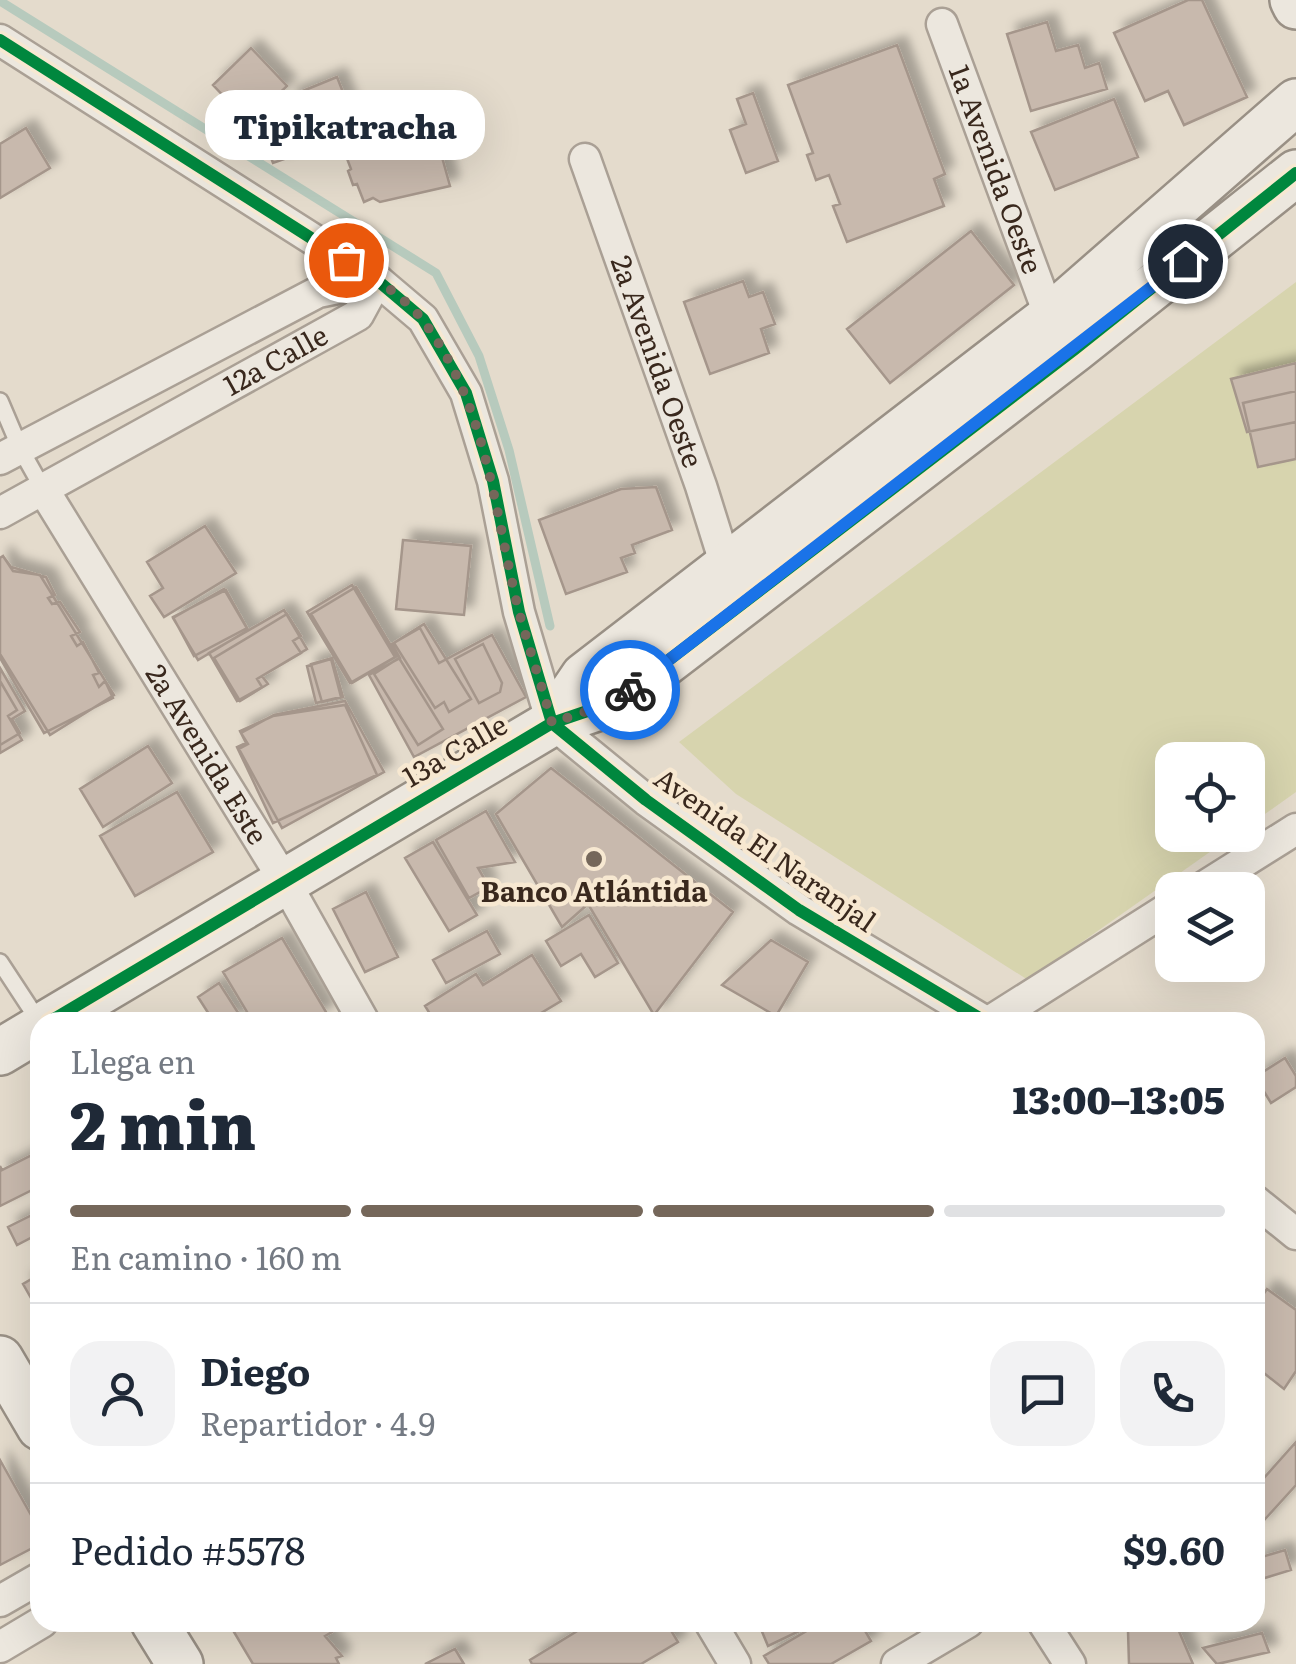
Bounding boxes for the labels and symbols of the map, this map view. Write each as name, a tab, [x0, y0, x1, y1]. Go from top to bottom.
street label: 1a Avenida Oeste	[940, 58, 1055, 279]
callout: Tipikatracha	[206, 90, 486, 160]
pin	[304, 218, 389, 303]
pin	[1143, 219, 1228, 304]
street label: 2a Avenida Oeste	[602, 249, 716, 473]
street label: 12a Calle	[215, 313, 335, 405]
courier	[580, 640, 680, 740]
street label: 2a Avenida Este	[137, 655, 280, 852]
street label: 13a Calle	[394, 702, 514, 796]
street label: Avenida El Naranjal	[647, 756, 886, 941]
marker: Banco Atlántida	[583, 848, 605, 870]
place label: Banco Atlántida	[481, 869, 708, 911]

